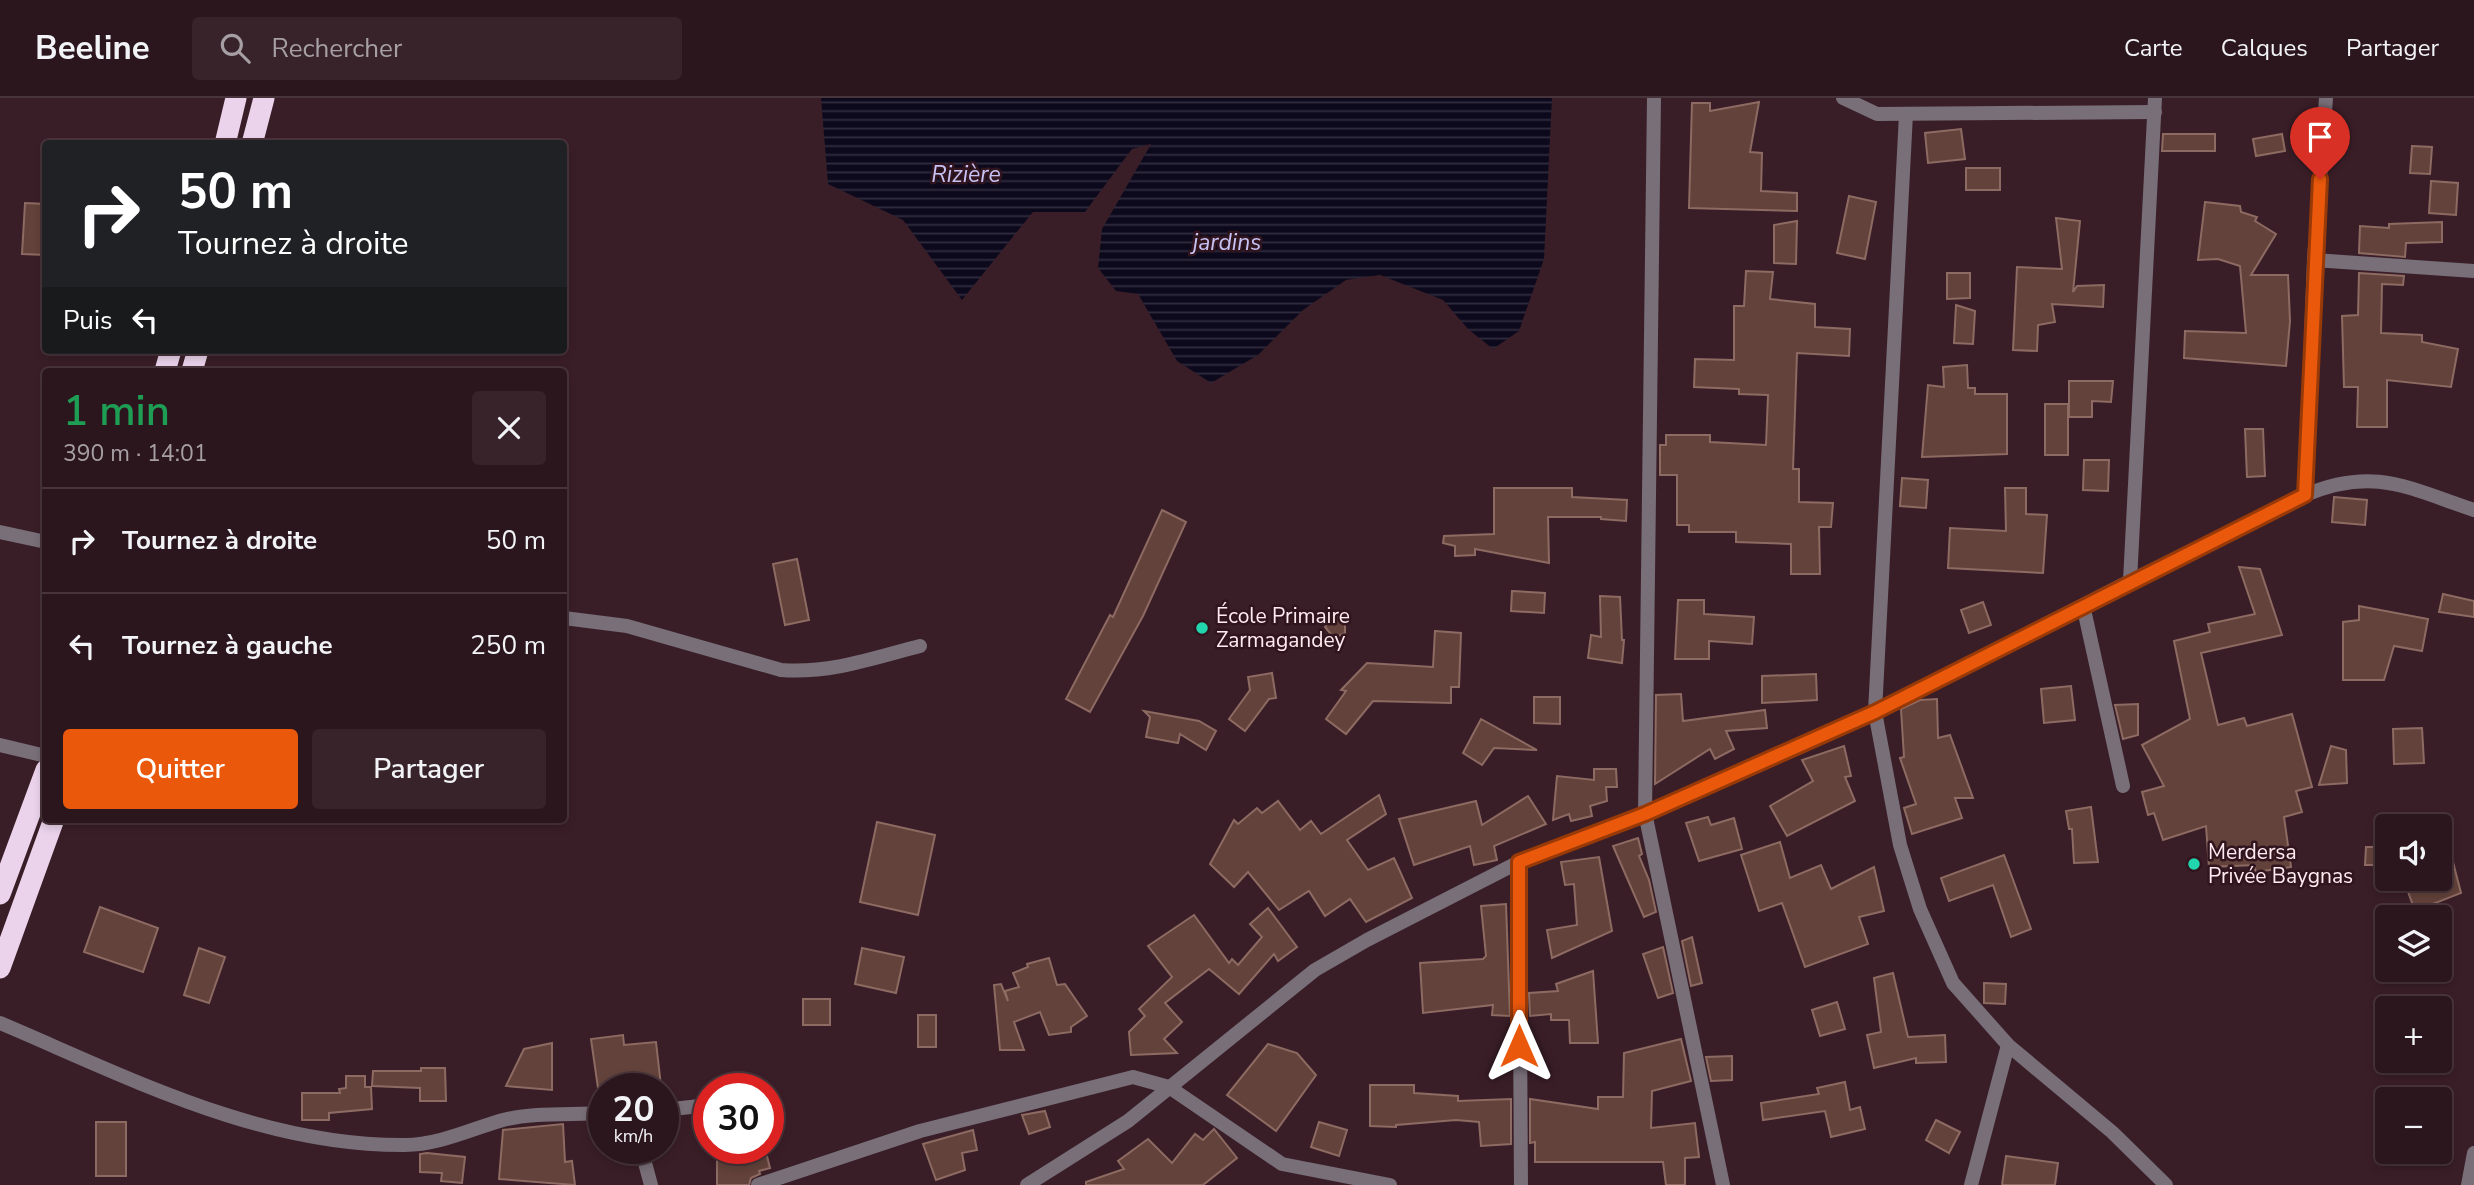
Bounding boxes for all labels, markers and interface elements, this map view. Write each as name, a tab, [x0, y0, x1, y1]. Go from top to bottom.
search box	[192, 17, 682, 80]
text: Beeline	[35, 26, 150, 71]
icon: search	[216, 29, 254, 67]
text: Rechercher	[272, 31, 402, 66]
text: Carte	[2124, 32, 2183, 64]
text: Calques	[2221, 32, 2308, 64]
text: Partager	[2346, 32, 2439, 64]
pin	[2290, 107, 2350, 179]
icon: arrive	[2301, 118, 2339, 156]
text: 50 m	[178, 158, 293, 225]
water label: Rizière	[931, 159, 1001, 190]
icon: right	[63, 168, 154, 259]
text: Tournez à droite	[178, 222, 409, 265]
water label: jardins	[1190, 227, 1261, 258]
icon: left	[126, 301, 164, 339]
text: Puis	[63, 303, 112, 338]
text: 1 min	[63, 383, 170, 440]
button: close	[472, 391, 546, 465]
text: 390 m · 14:01	[63, 438, 208, 469]
icon: right	[63, 522, 101, 560]
text: Tournez à droite	[122, 523, 317, 558]
text: 50 m	[486, 523, 546, 558]
place label: École Primaire Zarmagandey	[1216, 602, 1350, 654]
marker: École Primaire Zarmagandey	[1194, 620, 1210, 636]
icon: left	[63, 627, 101, 665]
text: Tournez à gauche	[122, 628, 333, 663]
text: 250 m	[470, 628, 546, 663]
button: Quitter	[63, 729, 298, 809]
button: Partager	[312, 729, 546, 809]
map controls	[2375, 814, 2452, 1164]
button: sound	[2375, 814, 2452, 891]
place label: Merdersa Privée Baygnas	[2208, 838, 2353, 890]
marker: Merdersa Privée Baygnas	[2186, 856, 2202, 872]
button: layers	[2375, 905, 2452, 982]
button: +	[2375, 996, 2452, 1073]
position arrow	[1482, 1009, 1556, 1083]
speed limit sign: 30	[693, 1073, 784, 1164]
text: 20	[612, 1086, 655, 1133]
button: −	[2375, 1087, 2452, 1164]
text: km/h	[614, 1124, 653, 1148]

